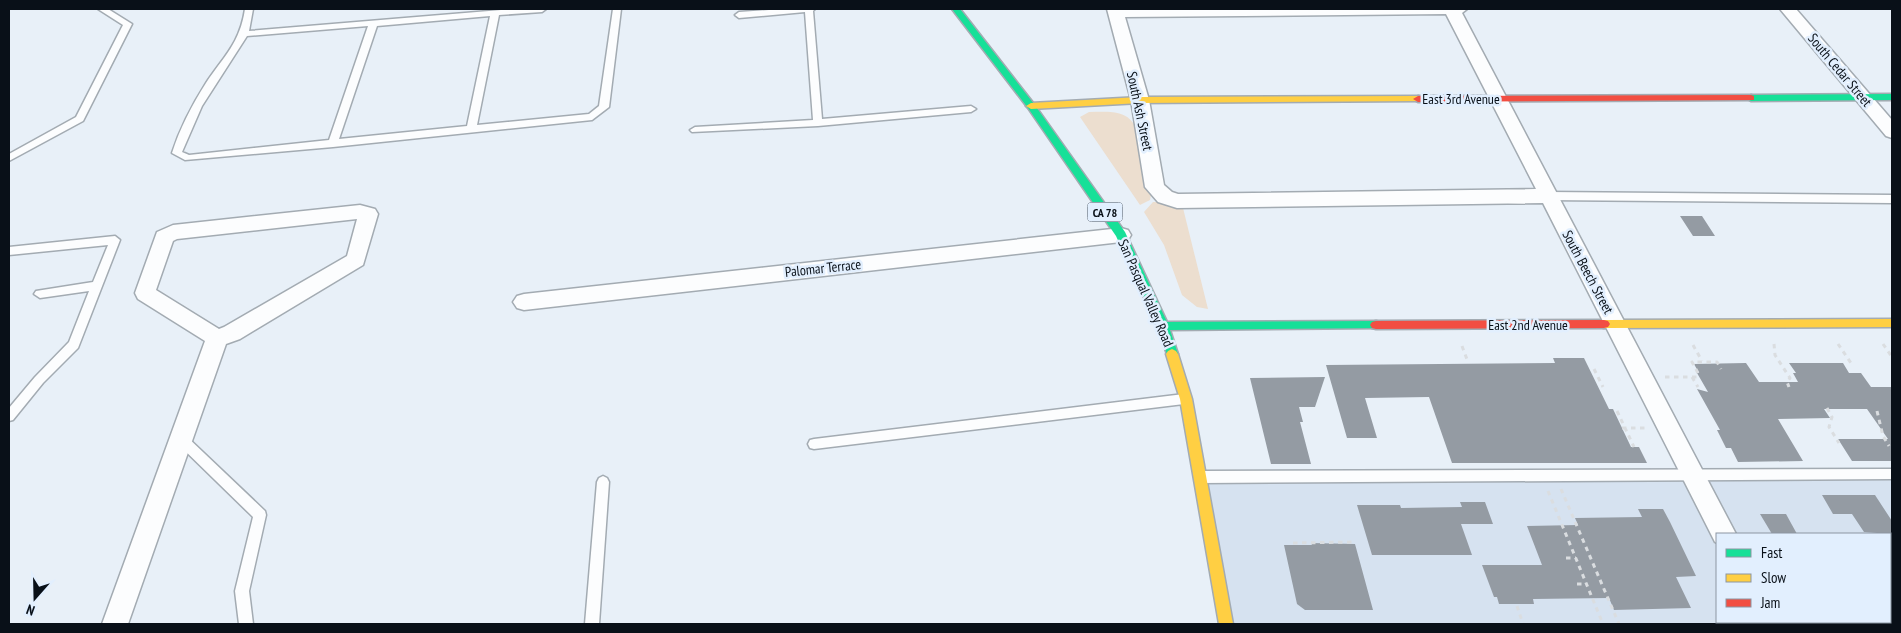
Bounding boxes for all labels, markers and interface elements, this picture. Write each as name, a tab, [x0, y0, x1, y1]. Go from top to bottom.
street label: South Cedar Street	[1804, 30, 1876, 111]
street label: South Ash Street	[1123, 70, 1157, 152]
street label: East 3rd Avenue	[1422, 90, 1500, 108]
road number: CA 78	[1088, 202, 1122, 222]
street label: South Beech Street	[1558, 227, 1618, 317]
street label: San Pasqual Valley Road	[1114, 236, 1178, 350]
street label: Palomar Terrace	[784, 255, 862, 281]
street label: East 2nd Avenue	[1488, 316, 1568, 334]
legend	[1716, 533, 1891, 623]
text: Fast	[1761, 543, 1782, 562]
text: Slow	[1761, 568, 1786, 587]
north arrow	[10, 573, 60, 623]
text: Jam	[1760, 593, 1780, 612]
text: N	[24, 600, 37, 620]

